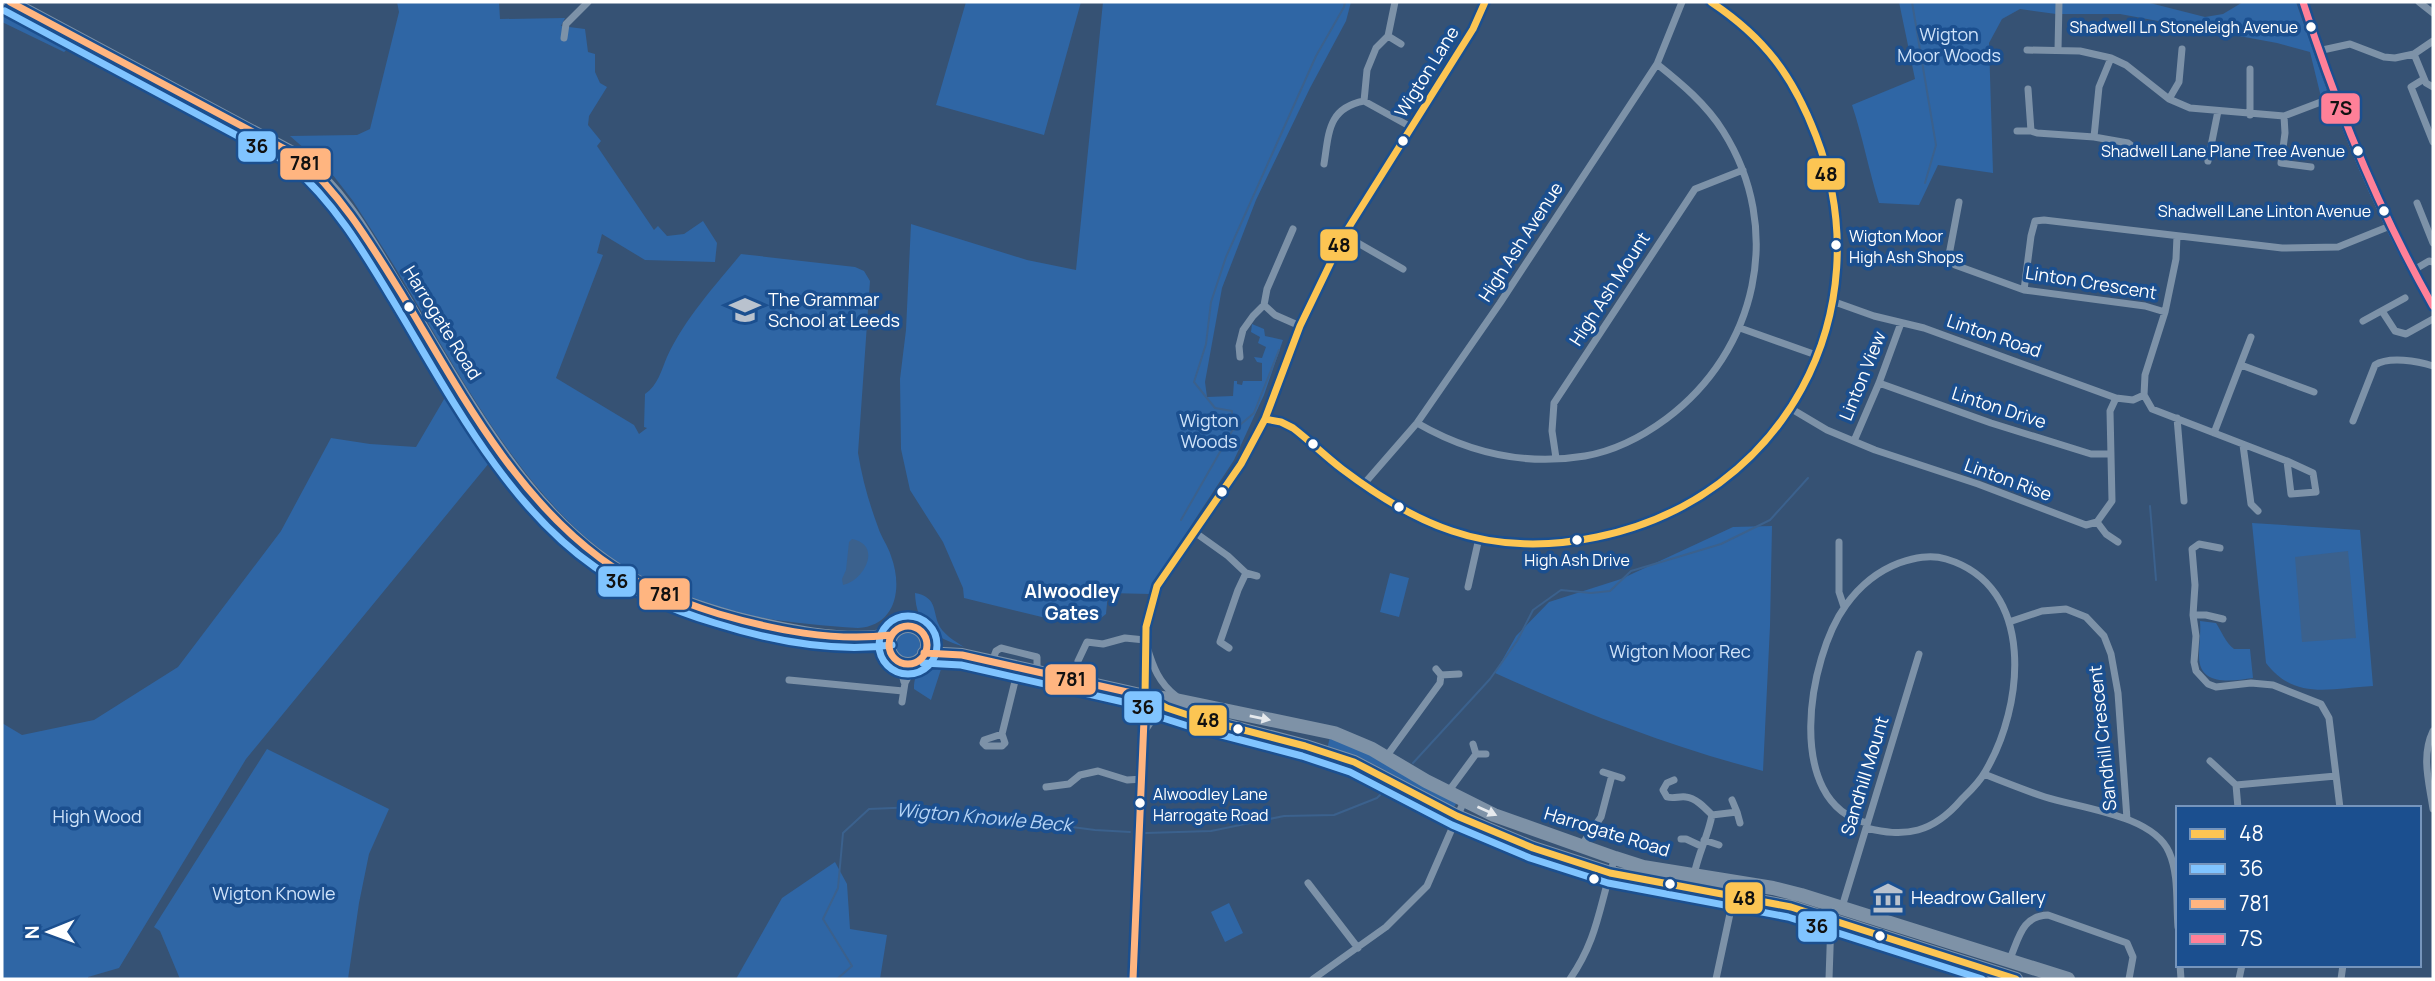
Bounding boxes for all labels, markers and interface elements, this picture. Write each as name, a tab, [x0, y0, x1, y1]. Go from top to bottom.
place label: Shadwell Ln Stoneleigh Avenue	[2069, 16, 2298, 38]
marker: Shadwell Ln Stoneleigh Avenue	[2304, 20, 2318, 34]
street label: Wigton Lane	[1389, 21, 1464, 122]
park label: Wigton Moor Woods	[1897, 22, 2001, 67]
line badge: 7S	[2320, 92, 2361, 125]
text: 7S	[2330, 95, 2352, 121]
line badge: 36	[237, 130, 277, 163]
text: 36	[246, 133, 268, 159]
unlabelled marker	[1396, 134, 1410, 148]
place label: Shadwell Lane Plane Tree Avenue	[2101, 140, 2345, 162]
marker: Shadwell Lane Plane Tree Avenue	[2351, 144, 2365, 158]
line badge: 781	[279, 147, 332, 181]
text: 781	[290, 150, 320, 176]
line badge: 48	[1806, 157, 1846, 191]
text: 48	[1814, 161, 1838, 187]
street label: High Ash Avenue	[1472, 177, 1568, 306]
place label: Shadwell Lane Linton Avenue	[2158, 200, 2371, 222]
marker: Shadwell Lane Linton Avenue	[2377, 204, 2391, 218]
place label: Wigton Moor High Ash Shops	[1849, 225, 1964, 268]
street label: High Ash Mount	[1563, 227, 1655, 350]
line badge: 48	[1319, 228, 1359, 262]
text: 48	[1327, 232, 1351, 258]
marker: Wigton Moor High Ash Shops	[1829, 238, 1843, 252]
street label: Linton Crescent	[2024, 260, 2159, 304]
street label: Harrogate Road	[398, 261, 487, 384]
place label: The Grammar School at Leeds	[768, 287, 900, 332]
school or university icon: The Grammar School at Leeds	[728, 293, 762, 327]
unlabelled marker	[402, 300, 416, 314]
street label: Linton Road	[1944, 308, 2045, 362]
street label: Linton View	[1833, 327, 1891, 424]
street label: Linton Drive	[1949, 380, 2050, 434]
park label: Wigton Woods	[1179, 408, 1239, 453]
unlabelled marker	[1306, 437, 1320, 451]
street label: Linton Rise	[1961, 452, 2055, 506]
unlabelled marker	[1215, 485, 1229, 499]
unlabelled marker	[1392, 500, 1406, 514]
marker: High Ash Drive	[1570, 533, 1584, 547]
place label: High Ash Drive	[1524, 549, 1630, 571]
line badge: 36	[597, 565, 637, 598]
text: 36	[606, 568, 628, 594]
line badge: 781	[638, 577, 691, 611]
district label: Alwoodley Gates	[1024, 578, 1120, 626]
text: 781	[650, 581, 680, 607]
park label: Wigton Moor Rec	[1609, 639, 1751, 663]
line badge: 781	[1044, 663, 1097, 696]
street label: Sandhill Crescent	[2082, 664, 2122, 812]
text: 781	[1056, 666, 1086, 692]
line badge: 36	[1123, 690, 1163, 724]
text: 36	[1132, 694, 1154, 720]
line badge: 48	[1188, 704, 1228, 737]
text: 48	[1196, 707, 1220, 733]
one-way arrow	[1249, 713, 1271, 724]
street label: Sandhill Mount	[1834, 713, 1894, 838]
unlabelled marker	[1231, 722, 1245, 736]
place label: Alwoodley Lane Harrogate Road	[1153, 783, 1269, 826]
water label: Wigton Knowle Beck	[895, 796, 1076, 838]
marker: Alwoodley Lane Harrogate Road	[1133, 796, 1147, 810]
street label: Harrogate Road	[1542, 801, 1673, 862]
park label: High Wood	[52, 804, 142, 828]
one-way arrow	[1477, 806, 1498, 817]
legend	[2176, 806, 2421, 967]
text: 48	[2239, 819, 2264, 847]
text: 36	[2239, 854, 2264, 882]
unlabelled marker	[1587, 872, 1601, 886]
unlabelled marker	[1663, 877, 1677, 891]
park label: Wigton Knowle	[212, 881, 336, 905]
line badge: 48	[1724, 881, 1764, 915]
museum icon: Headrow Gallery	[1871, 881, 1905, 915]
text: 48	[1732, 885, 1756, 911]
place label: Headrow Gallery	[1911, 885, 2046, 909]
text: 781	[2239, 889, 2270, 917]
north arrow	[14, 897, 84, 967]
line badge: 36	[1797, 910, 1838, 943]
text: 36	[1806, 913, 1828, 939]
text: 7S	[2239, 924, 2263, 952]
text: N	[19, 925, 45, 939]
unlabelled marker	[1873, 929, 1887, 943]

